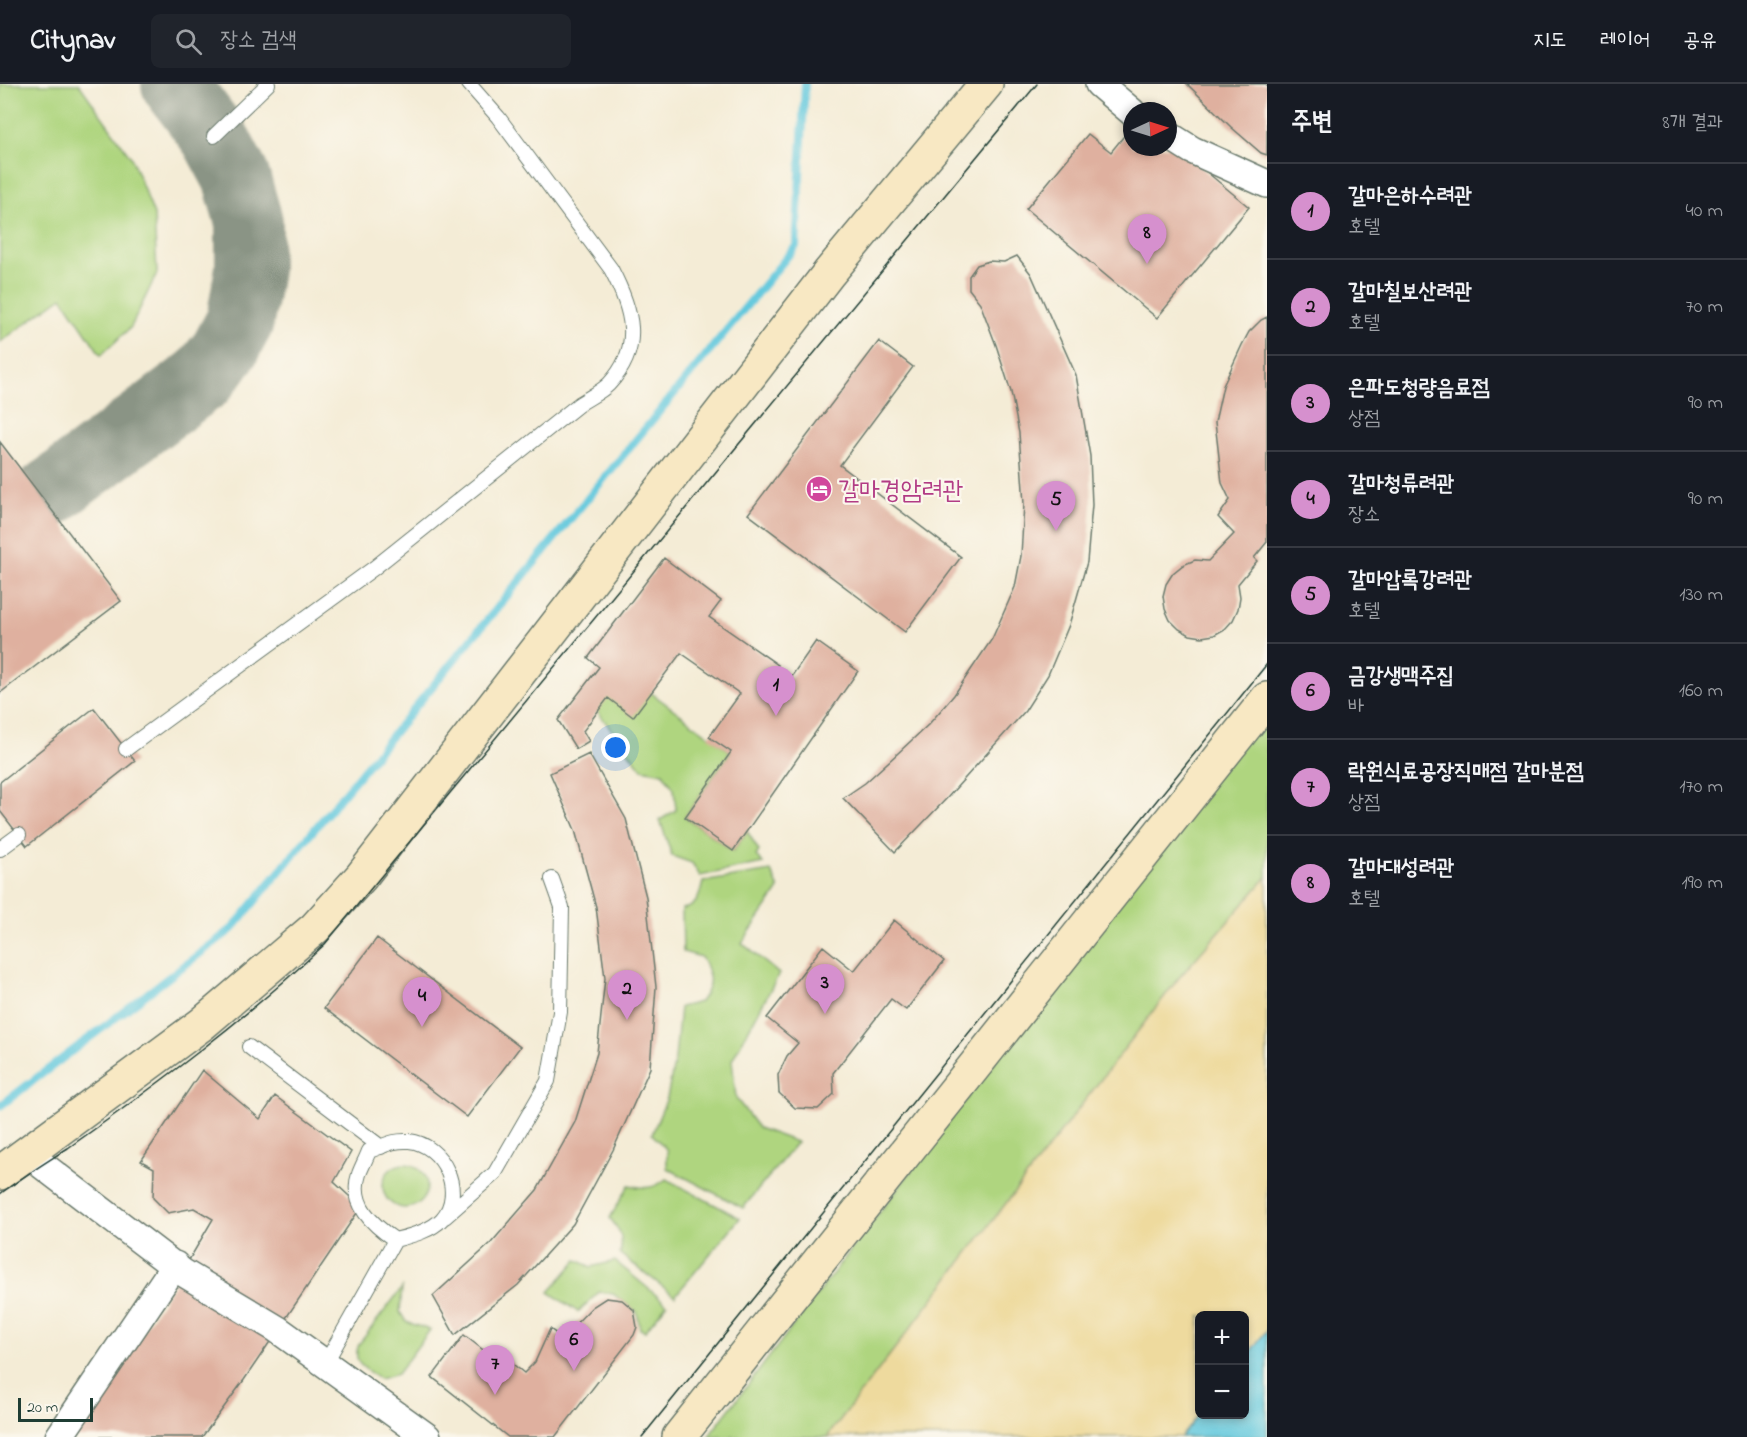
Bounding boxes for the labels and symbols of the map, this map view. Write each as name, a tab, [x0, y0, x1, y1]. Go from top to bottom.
north arrow	[1123, 102, 1177, 156]
pin: 8	[1128, 214, 1166, 264]
place label: 갈마경암려관	[838, 473, 964, 511]
hotel icon: 갈마경암려관	[804, 474, 834, 504]
pin: 5	[1036, 482, 1076, 531]
pin: 1	[756, 666, 796, 716]
your location	[601, 733, 630, 762]
pin: 3	[806, 964, 844, 1014]
pin: 2	[608, 970, 646, 1020]
pin: 4	[402, 978, 442, 1027]
pin: 6	[554, 1322, 594, 1371]
pin: 7	[476, 1346, 514, 1395]
scale bar	[18, 1395, 93, 1422]

